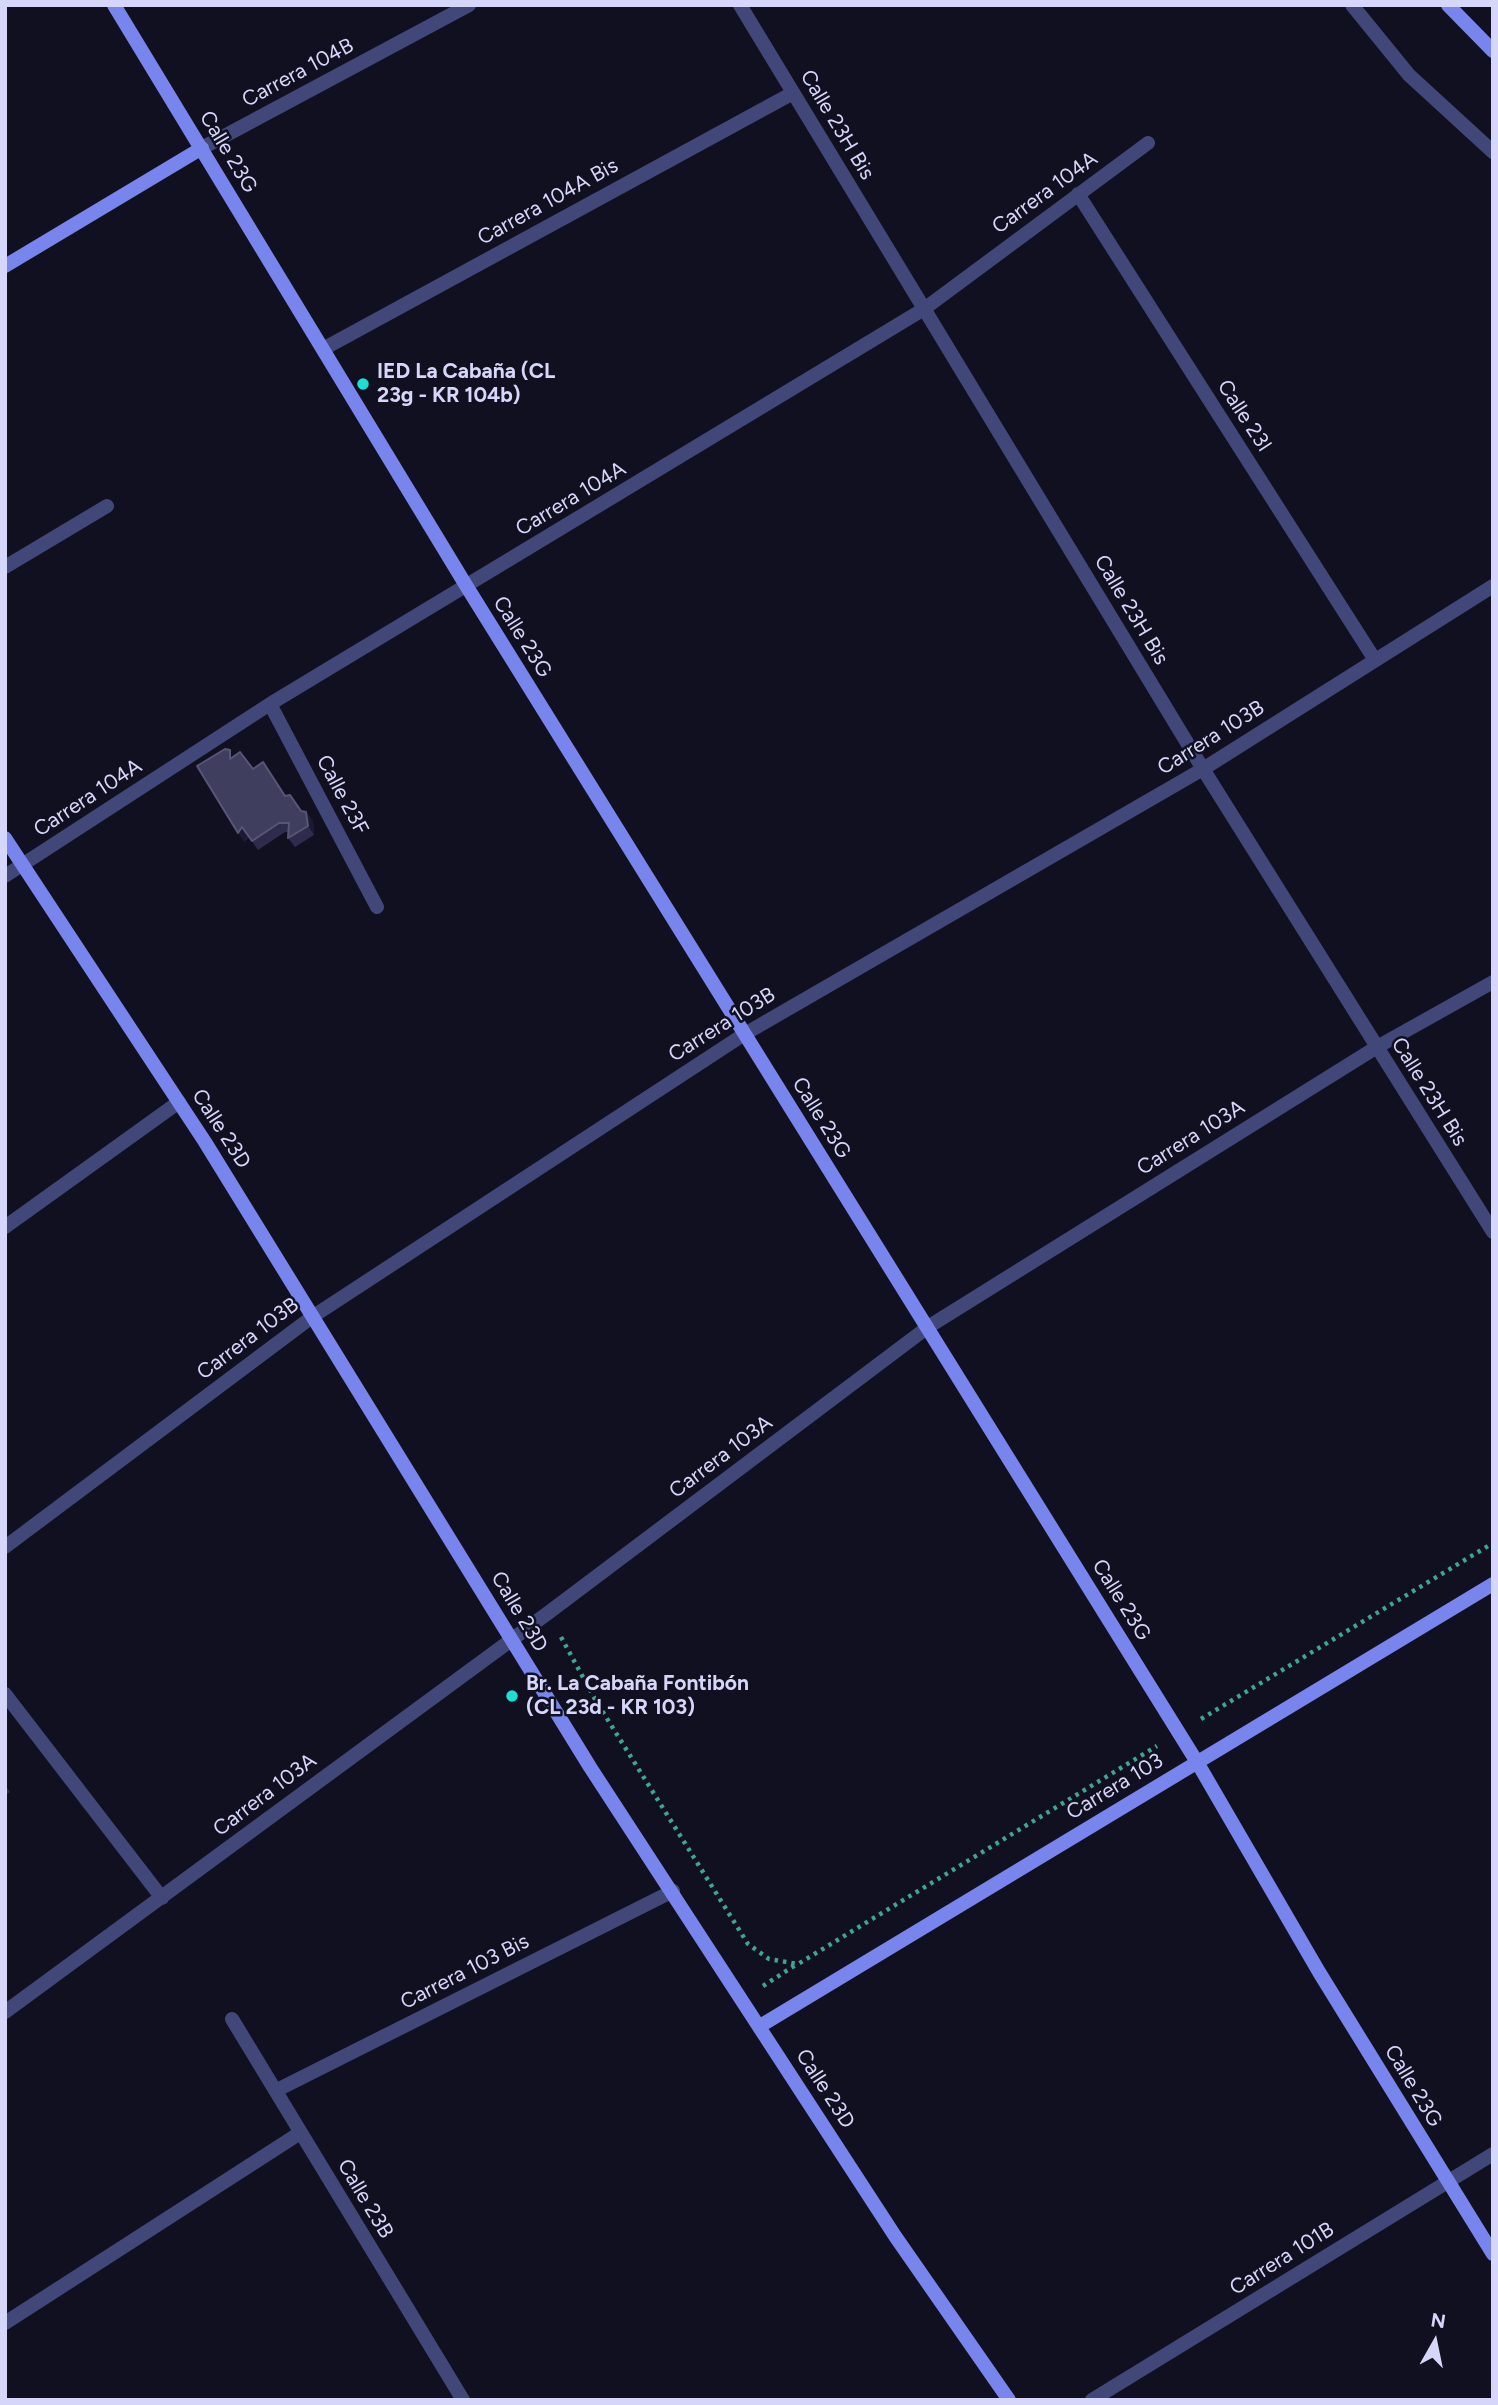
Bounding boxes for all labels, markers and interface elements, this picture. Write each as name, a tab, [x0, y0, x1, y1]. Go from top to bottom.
street label: Carrera 104B	[238, 33, 358, 113]
street label: Calle 23H Bis	[794, 66, 880, 184]
street label: Calle 23G	[194, 107, 262, 197]
street label: Carrera 104A	[987, 146, 1103, 240]
street label: Carrera 104A Bis	[473, 153, 623, 251]
place label: IED La Cabaña (CL 23g - KR 104b)	[377, 359, 555, 409]
street label: Calle 23I	[1211, 375, 1277, 457]
marker: IED La Cabaña (CL 23g - KR 104b)	[355, 376, 371, 392]
street label: Carrera 104A	[511, 456, 631, 542]
street label: Calle 23H Bis	[1088, 551, 1174, 669]
street label: Calle 23G	[487, 592, 557, 682]
street label: Carrera 103B	[1153, 695, 1269, 781]
street label: Calle 23F	[311, 751, 373, 839]
street label: Carrera 104A	[29, 754, 147, 842]
street label: Carrera 103B	[664, 982, 780, 1068]
street label: Calle 23H Bis	[1386, 1033, 1472, 1151]
street label: Calle 23G	[786, 1073, 856, 1163]
street label: Calle 23D	[186, 1085, 256, 1173]
street label: Carrera 103A	[1132, 1095, 1250, 1181]
street label: Carrera 103B	[192, 1293, 304, 1385]
street label: Carrera 103A	[665, 1410, 777, 1504]
street label: Calle 23G	[1086, 1555, 1156, 1645]
street label: Calle 23D	[485, 1567, 553, 1657]
place label: Br. La Cabaña Fontibón (CL 23d - KR 103)	[526, 1671, 749, 1721]
marker: Br. La Cabaña Fontibón (CL 23d - KR 103)	[504, 1688, 520, 1704]
street label: Carrera 103A	[209, 1748, 321, 1842]
street label: Carrera 103	[1062, 1748, 1168, 1826]
street label: Carrera 103 Bis	[397, 1929, 533, 2015]
street label: Calle 23G	[1379, 2041, 1447, 2131]
street label: Calle 23D	[790, 2045, 860, 2133]
street label: Calle 23B	[332, 2155, 398, 2243]
street label: Carrera 101B	[1225, 2217, 1339, 2301]
north arrow	[1400, 2307, 1470, 2377]
text: N	[1429, 2308, 1447, 2333]

